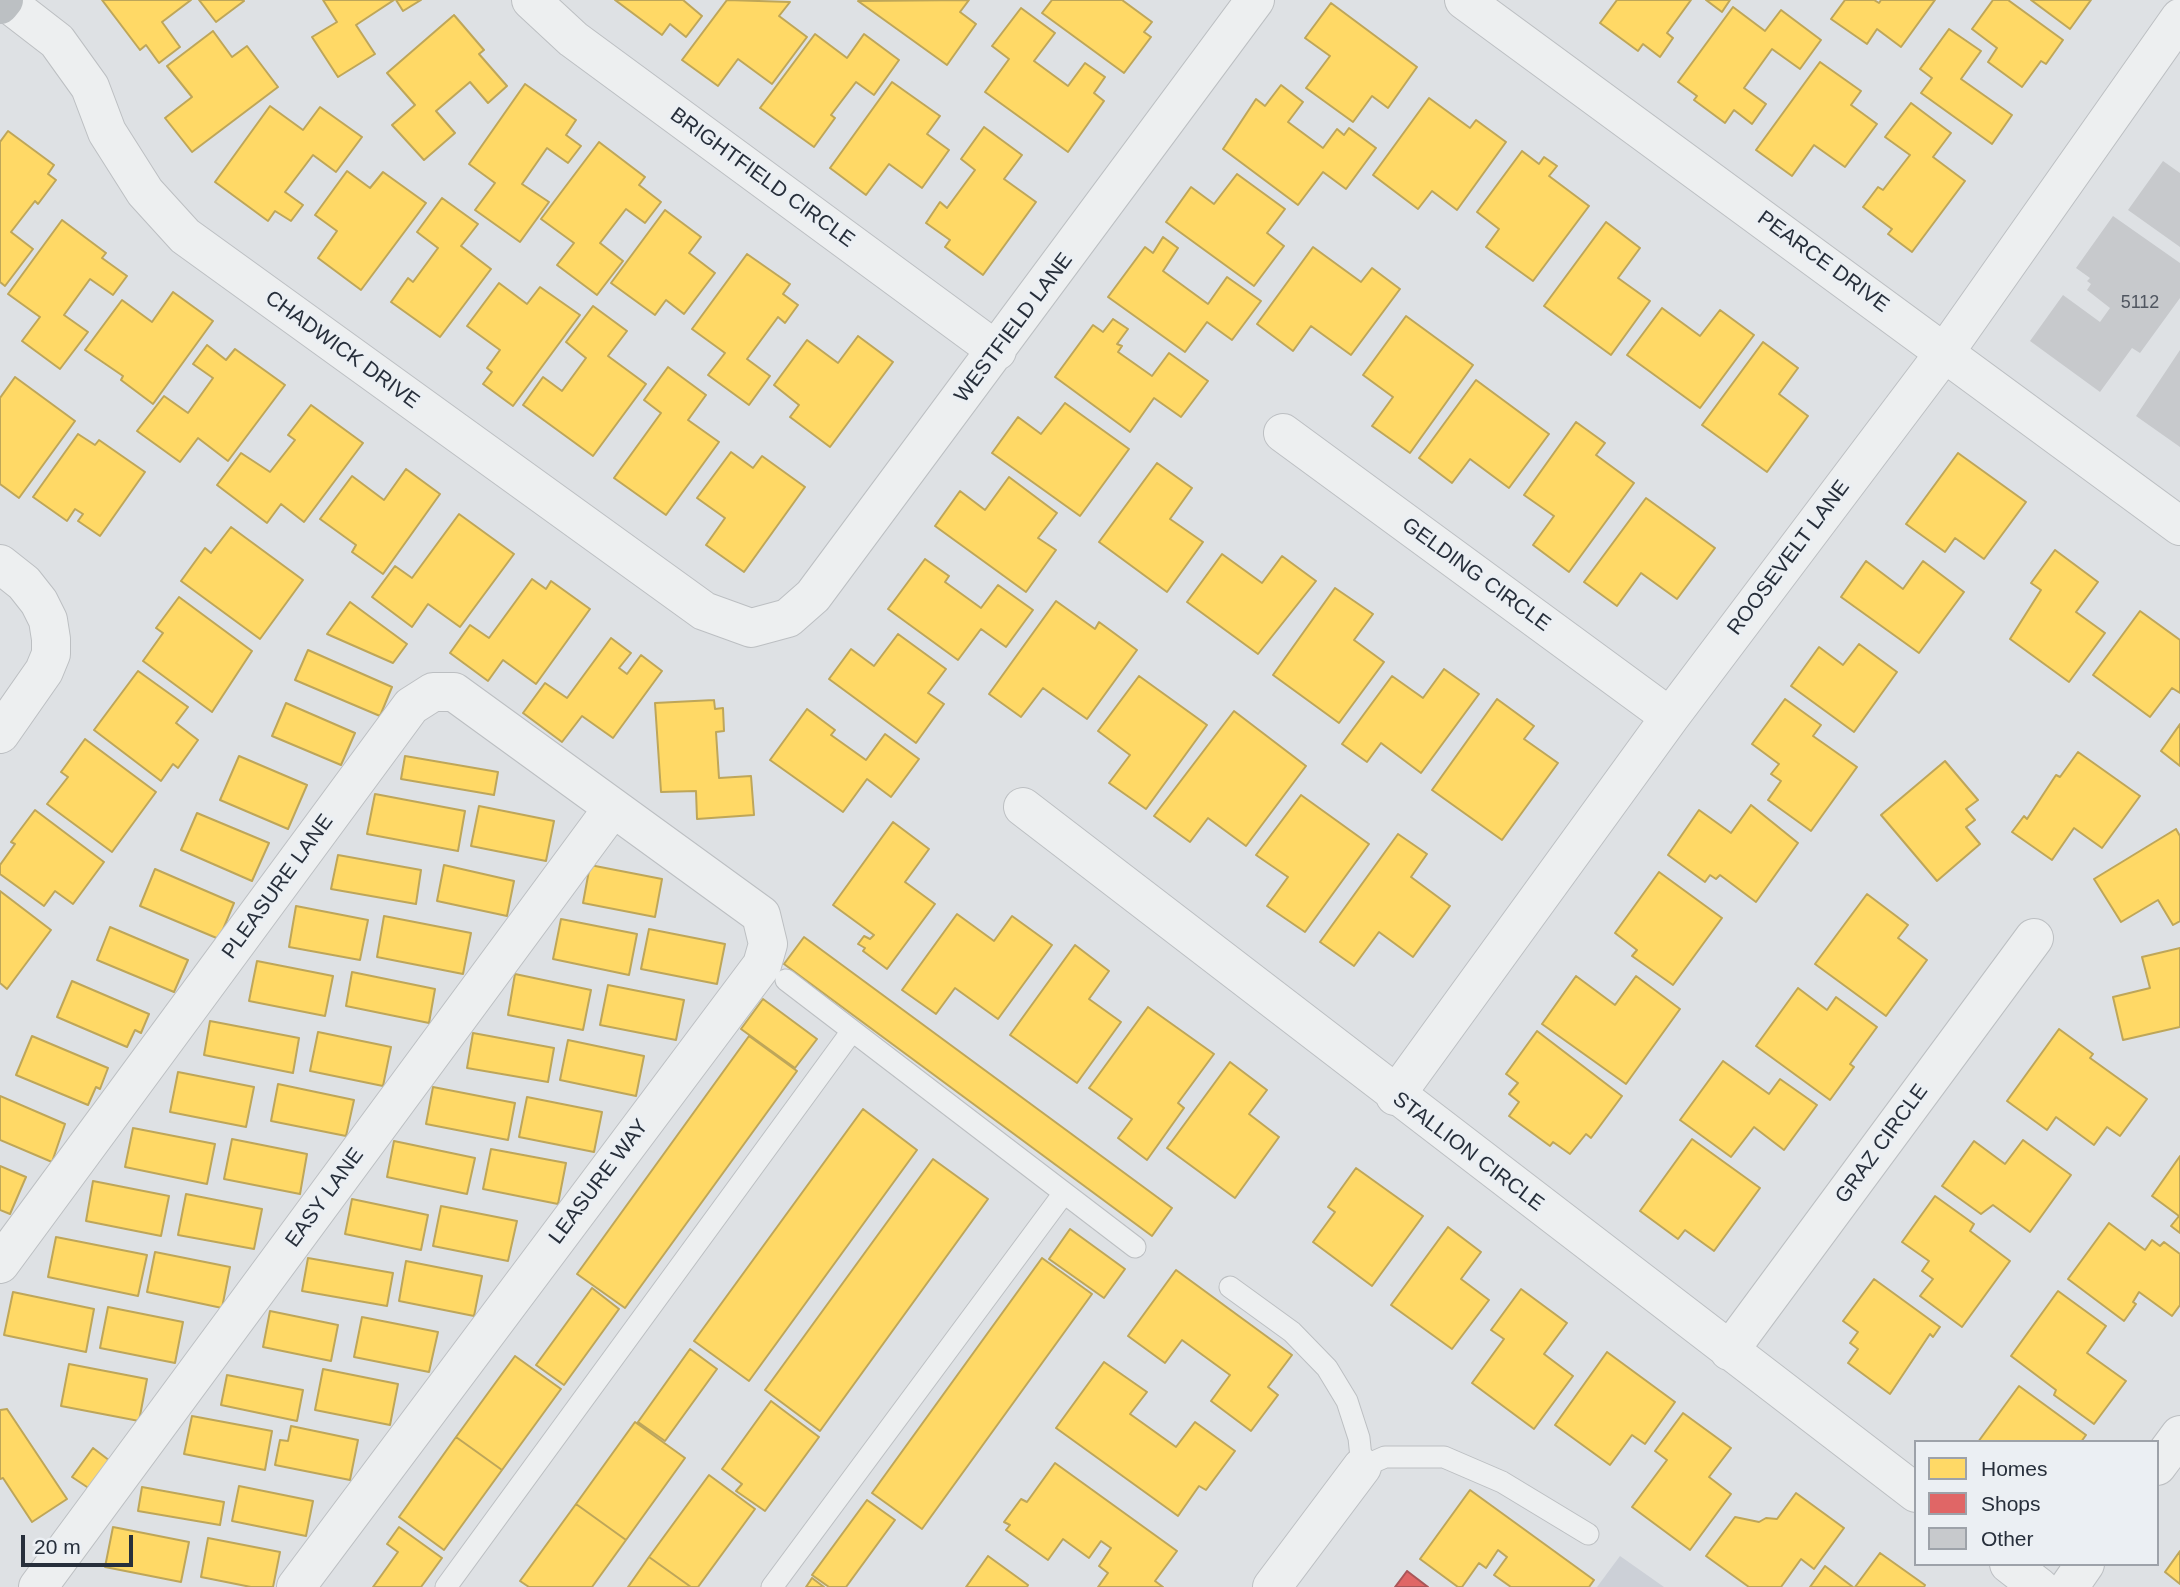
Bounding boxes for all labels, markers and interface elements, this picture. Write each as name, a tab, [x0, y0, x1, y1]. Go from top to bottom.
street label: BRIGHTFIELD CIRCLE	[665, 103, 859, 253]
street label: PEARCE DRIVE	[1752, 206, 1894, 318]
street label: WESTFIELD LANE	[950, 248, 1078, 408]
street label: CHADWICK DRIVE	[260, 286, 424, 414]
house number: 5112	[2121, 292, 2159, 314]
street label: ROOSEVELT LANE	[1723, 476, 1855, 640]
street label: GELDING CIRCLE	[1397, 513, 1555, 637]
street label: PLEASURE LANE	[217, 810, 339, 964]
street label: GRAZ CIRCLE	[1830, 1079, 1934, 1209]
street label: STALLION CIRCLE	[1387, 1087, 1549, 1217]
street label: LEASURE WAY	[544, 1115, 654, 1249]
street label: EASY LANE	[281, 1143, 369, 1253]
legend	[1914, 1440, 2159, 1566]
text: Homes	[1981, 1457, 2048, 1480]
text: Shops	[1981, 1492, 2041, 1515]
scale bar	[24, 1520, 136, 1564]
text: Other	[1981, 1527, 2034, 1550]
text: 20 m	[34, 1535, 81, 1558]

